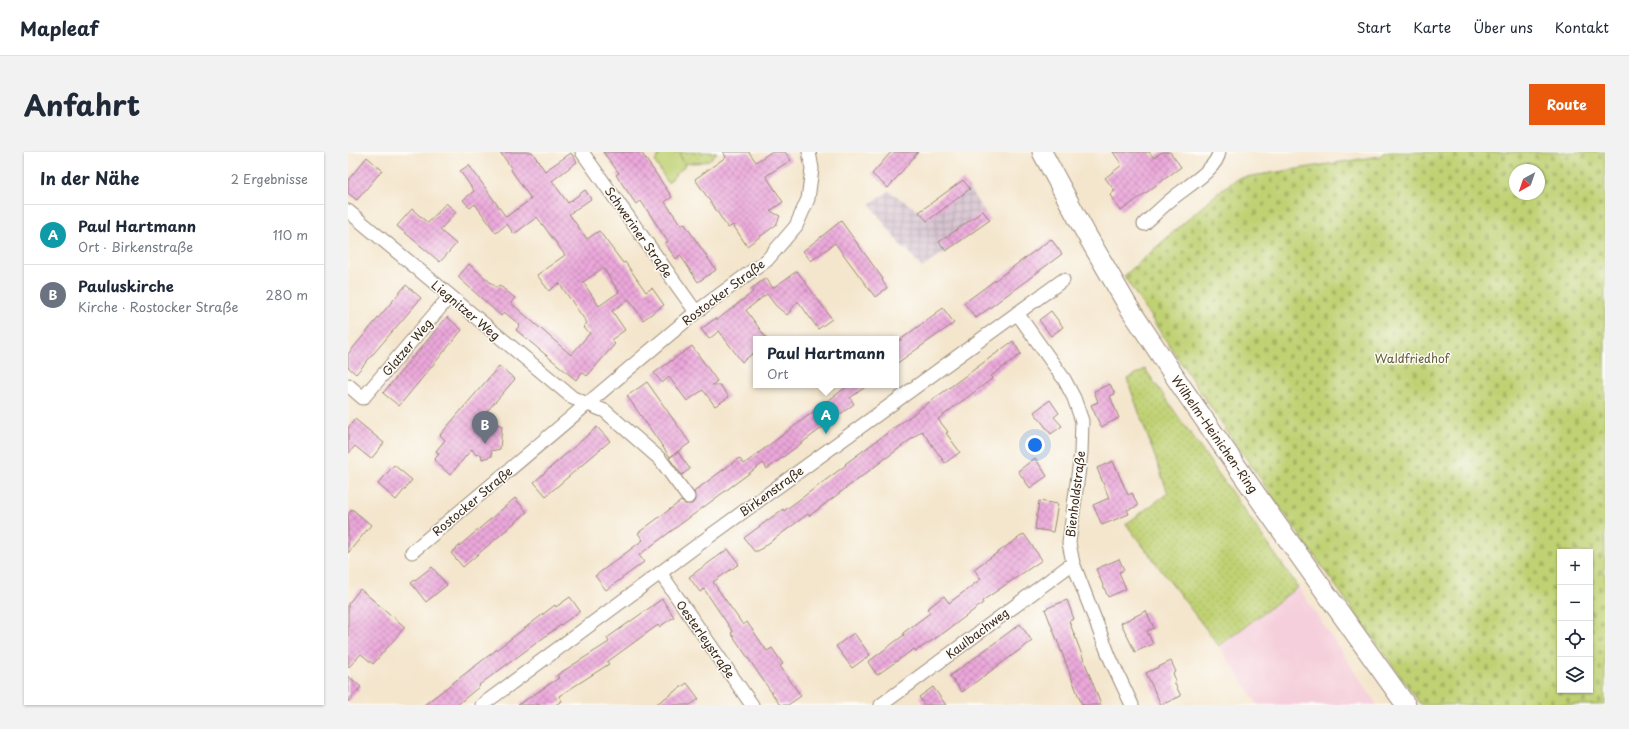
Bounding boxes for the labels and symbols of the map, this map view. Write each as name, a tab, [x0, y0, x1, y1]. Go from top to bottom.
north arrow	[1509, 164, 1545, 200]
street label: Schweriner Straße	[601, 183, 677, 281]
street label: Rostocker Straße	[678, 255, 768, 329]
street label: Liegnitzer Weg	[428, 276, 504, 344]
street label: Glatzer Weg	[378, 314, 436, 380]
park label: Waldfriedhof	[1375, 349, 1451, 367]
street label: Wilhelm-Heinichen-Ring	[1167, 371, 1263, 497]
pin: A	[813, 401, 839, 434]
pin: B	[472, 411, 498, 444]
your location	[1025, 435, 1045, 455]
street label: Bienholdstraße	[1061, 450, 1089, 538]
street label: Birkenstraße	[735, 461, 807, 521]
street label: Rostocker Straße	[428, 462, 516, 540]
street label: Oesterleystraße	[672, 596, 740, 682]
street label: Kaulbachweg	[942, 603, 1012, 663]

